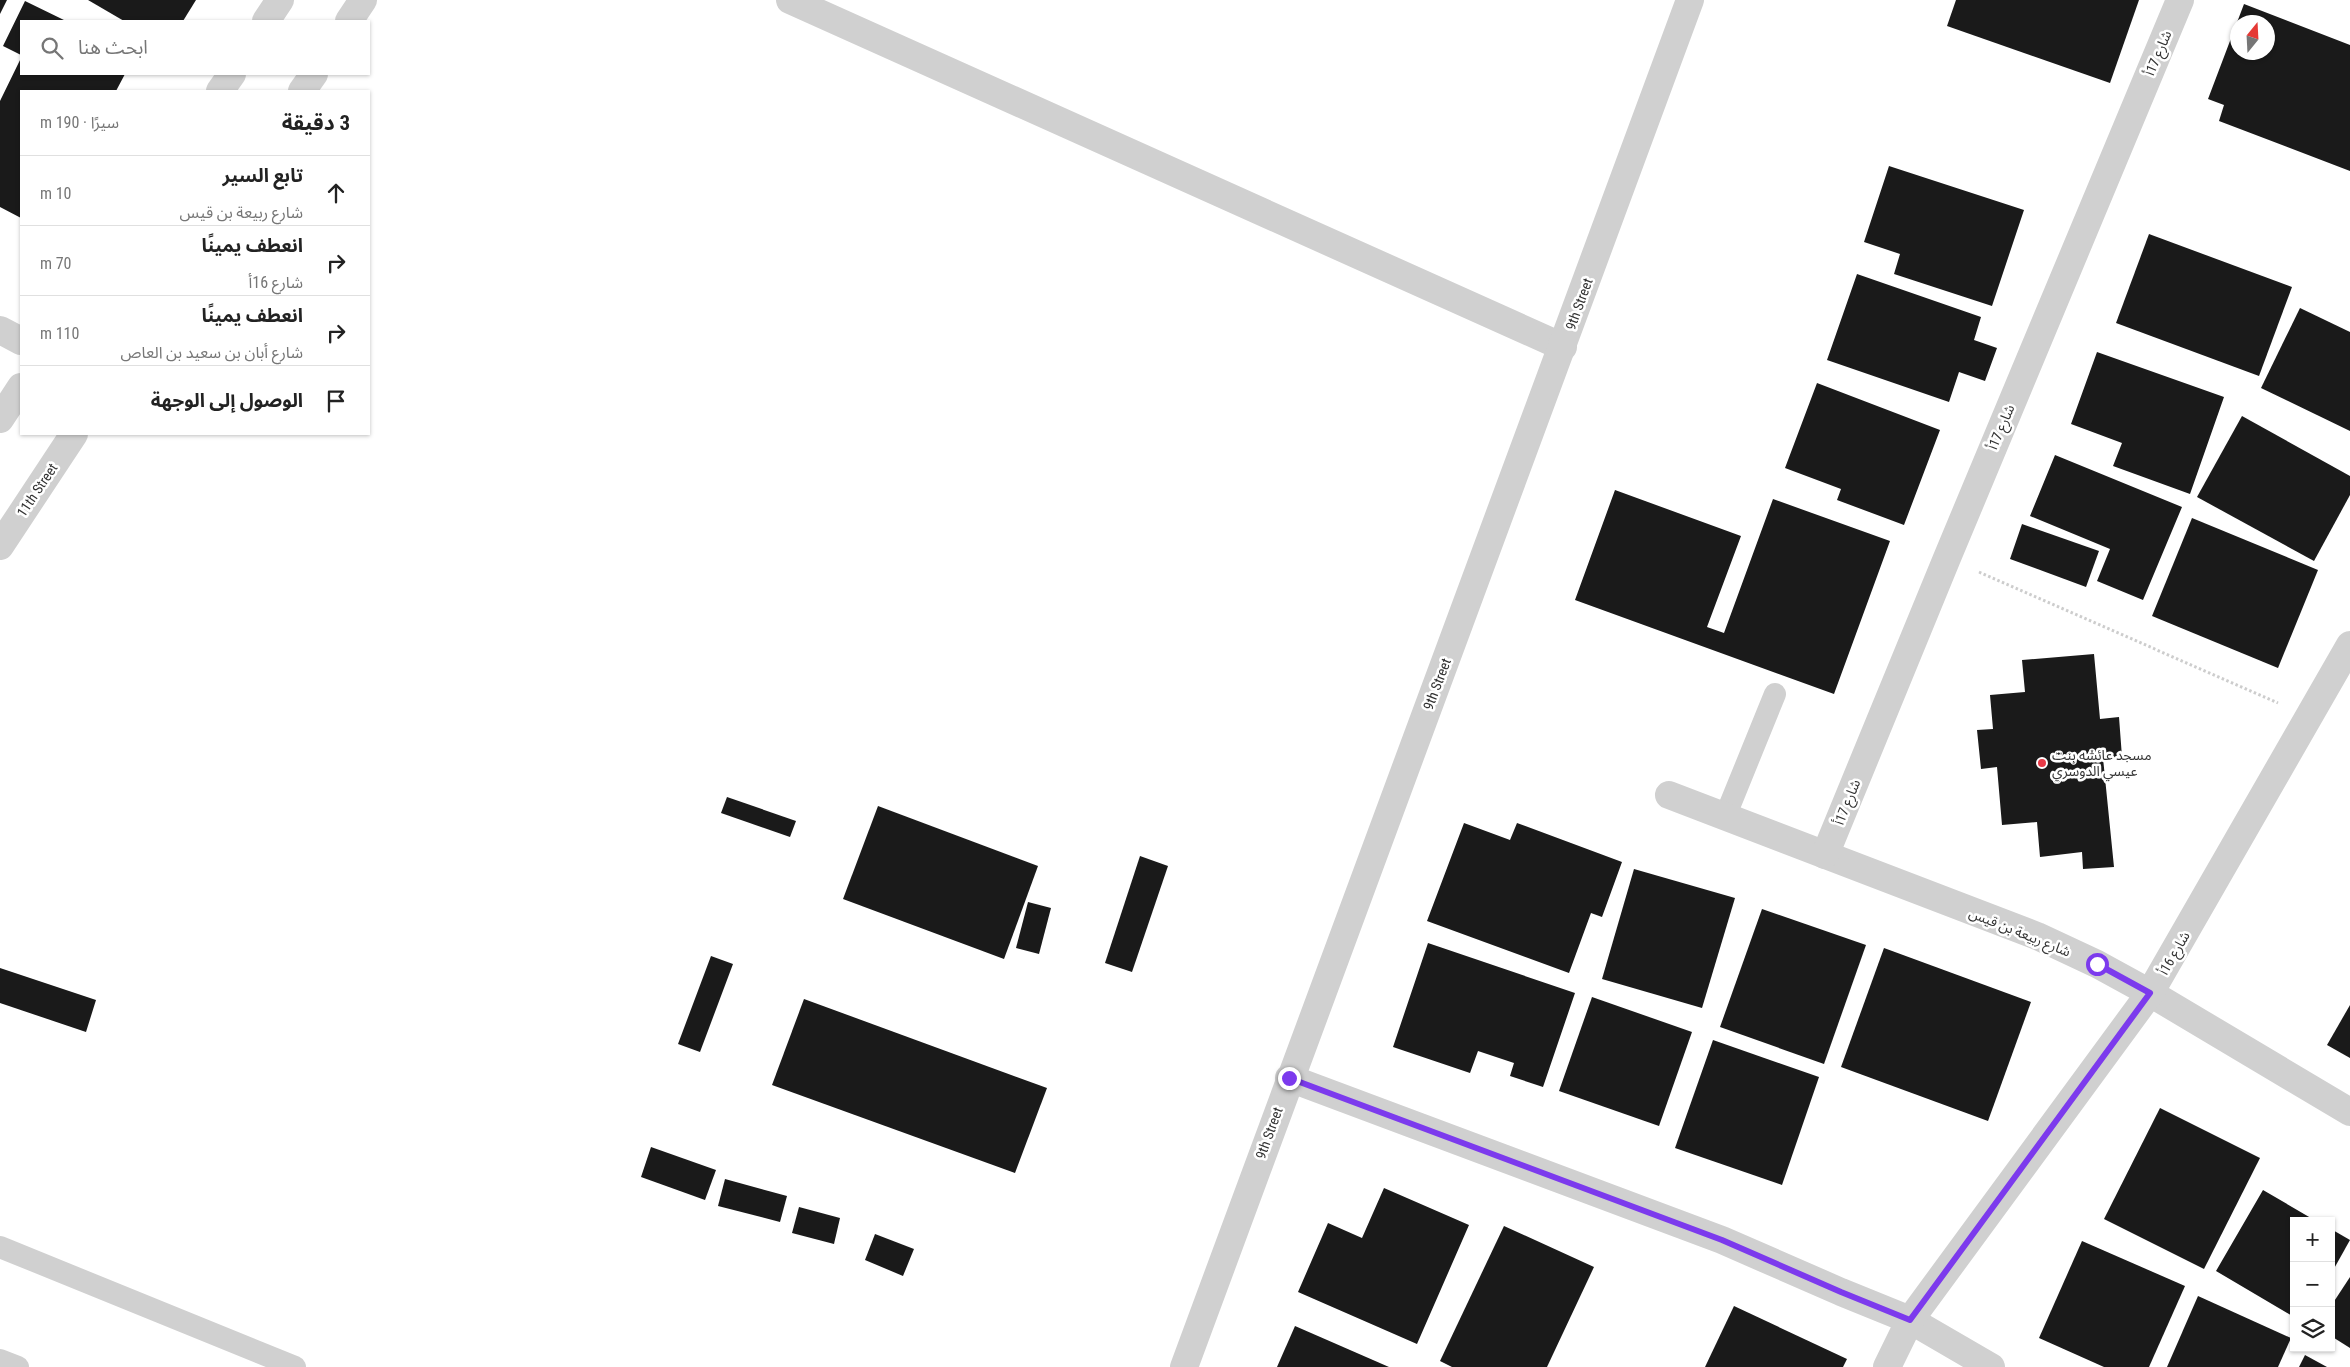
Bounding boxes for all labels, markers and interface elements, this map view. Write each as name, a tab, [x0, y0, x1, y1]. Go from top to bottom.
north arrow	[2230, 15, 2275, 60]
search box	[20, 20, 370, 75]
street label: شارع 17أ	[2141, 28, 2177, 79]
icon: search	[38, 34, 66, 62]
text: ابحث هنا	[78, 36, 148, 59]
text: 3 دقيقة	[282, 111, 350, 135]
text: سيرًا · 190 m	[40, 113, 119, 132]
text: تابع السير	[222, 164, 303, 187]
icon: ahead	[322, 179, 350, 207]
text: 10 m	[40, 184, 72, 203]
text: شارع ربيعة بن قيس	[180, 203, 303, 222]
text: انعطف يمينًا	[201, 234, 303, 257]
icon: right	[322, 249, 350, 277]
text: 70 m	[40, 254, 72, 273]
text: شارع 16أ	[249, 273, 303, 292]
street label: 9th Street	[1562, 276, 1596, 332]
text: انعطف يمينًا	[201, 304, 303, 327]
icon: right	[322, 319, 350, 347]
text: 110 m	[40, 324, 79, 343]
text: شارع أبان بن سعيد بن العاص	[121, 343, 303, 362]
icon: arrive	[322, 387, 350, 415]
text: الوصول إلى الوجهة	[151, 389, 303, 412]
street label: شارع 17أ	[1984, 402, 2020, 453]
street label: 11th Street	[13, 460, 61, 520]
street label: 9th Street	[1420, 656, 1454, 712]
place label: مسجد عائشه بنت عيسي الدوسري	[2052, 747, 2152, 782]
marker: مسجد عائشه بنت عيسي الدوسري	[2036, 757, 2048, 769]
street label: شارع 17أ	[1830, 777, 1866, 828]
street label: شارع ربيعة بن قيس	[1966, 904, 2073, 962]
street label: شارع 16أ	[2154, 928, 2195, 979]
route start	[2086, 953, 2109, 976]
route end	[1278, 1067, 1301, 1090]
street label: 9th Street	[1252, 1105, 1286, 1161]
map controls	[2290, 1217, 2335, 1352]
button: +	[2290, 1217, 2335, 1262]
button: −	[2290, 1262, 2335, 1307]
button: layers	[2290, 1307, 2335, 1352]

